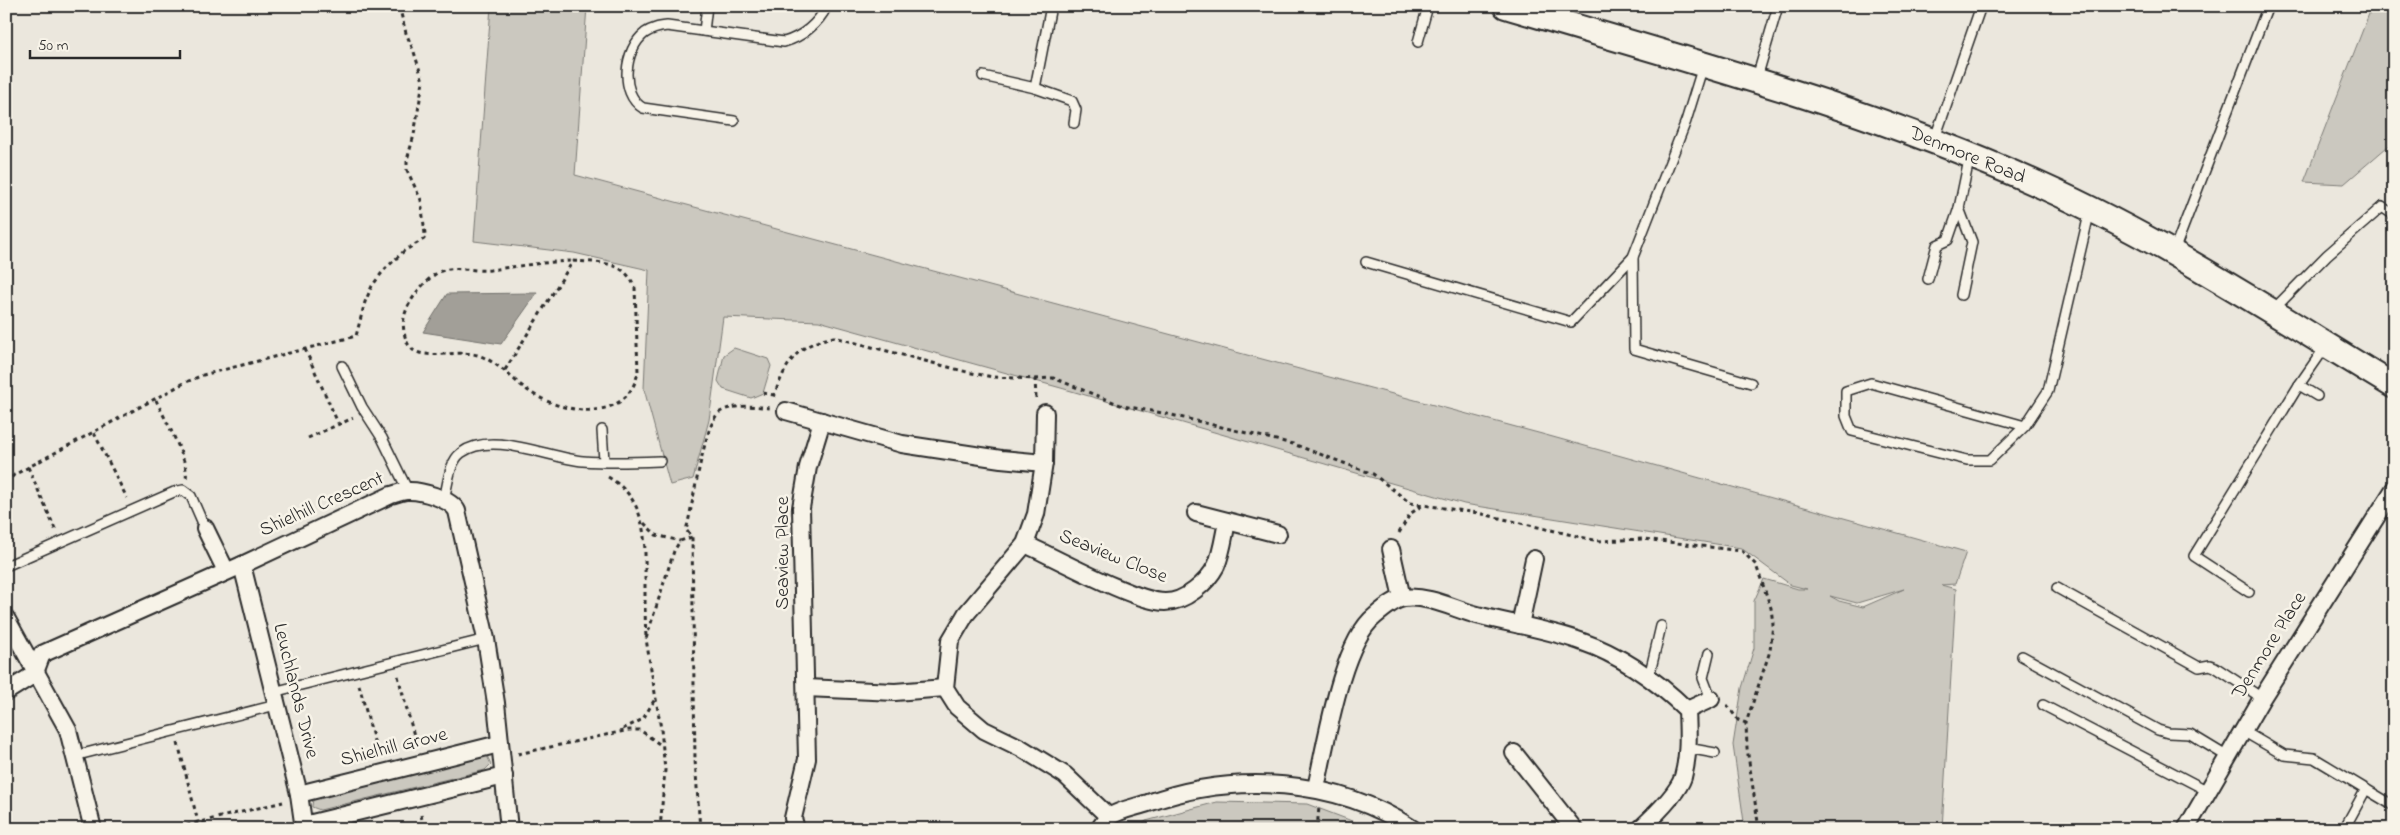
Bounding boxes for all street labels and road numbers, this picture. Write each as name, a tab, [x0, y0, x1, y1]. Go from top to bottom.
street label: Denmore Road	[1904, 119, 2029, 193]
street label: Shielhill Crescent	[255, 464, 389, 545]
street label: Seaview Place	[769, 496, 798, 610]
street label: Seaview Close	[1054, 522, 1172, 592]
street label: Denmore Place	[2225, 587, 2315, 706]
street label: Leuchlands Drive	[264, 620, 326, 762]
street label: Shielhill Grove	[337, 721, 451, 775]

